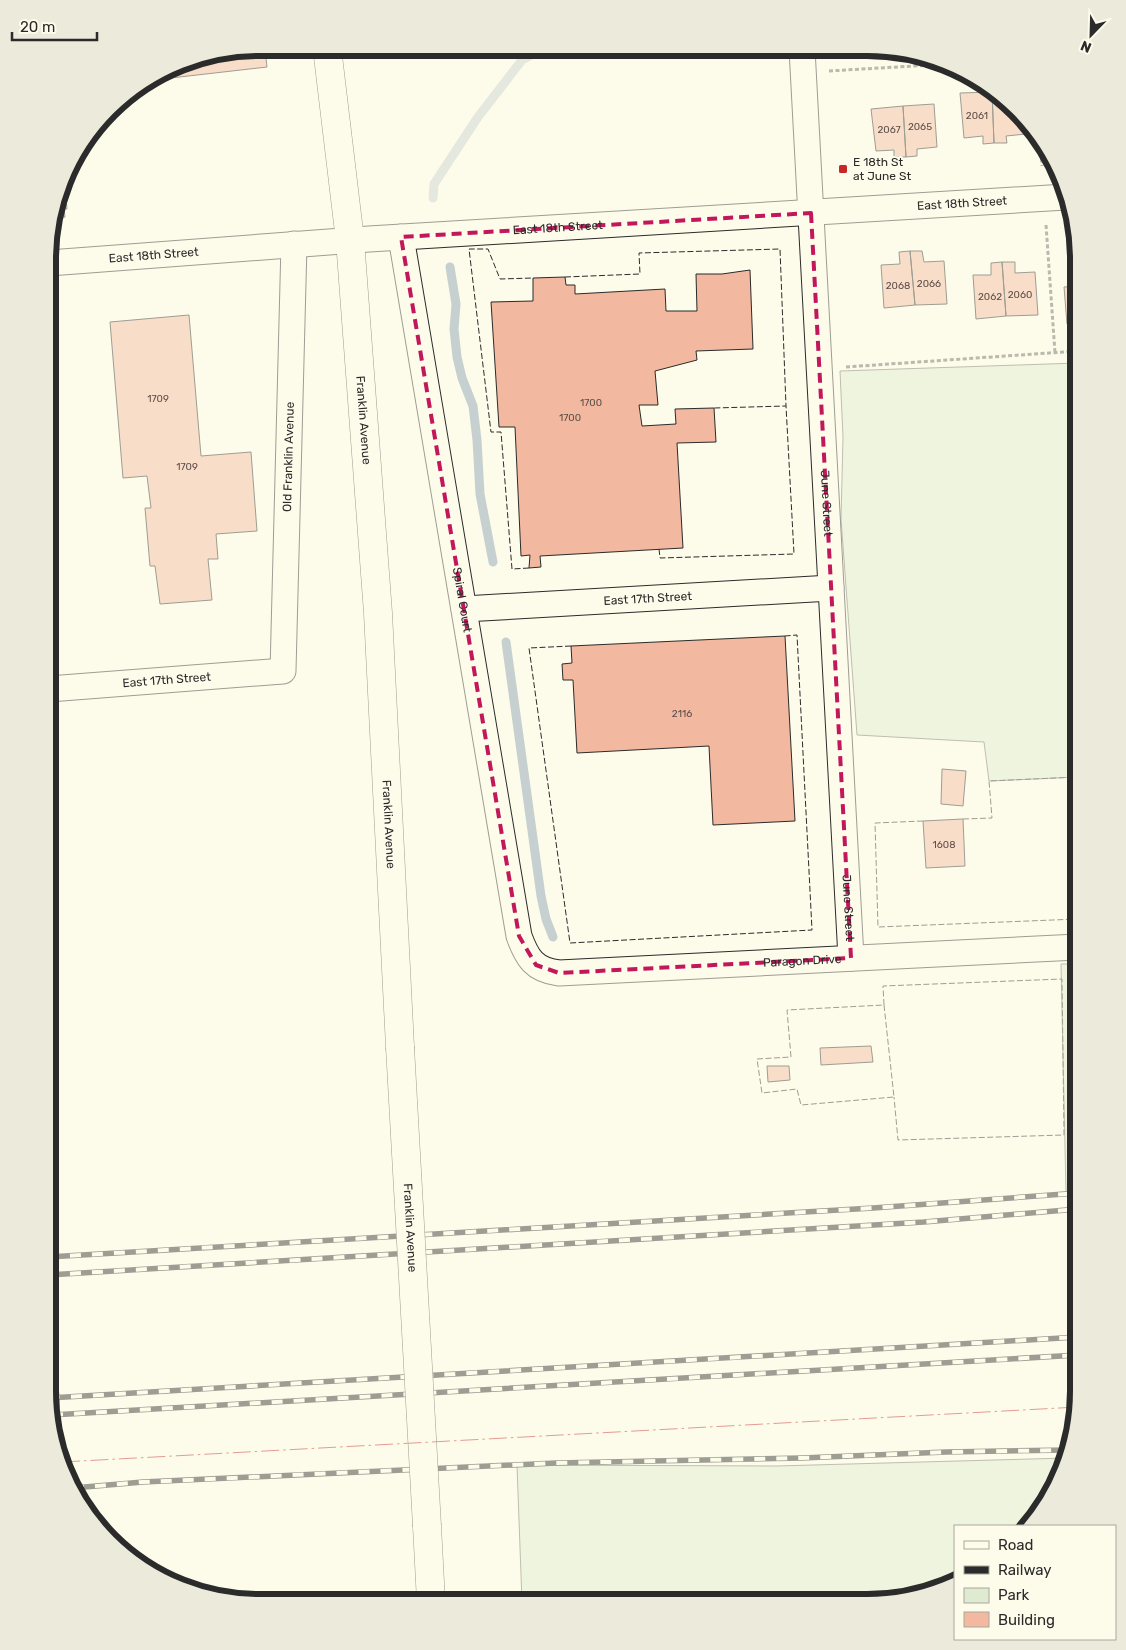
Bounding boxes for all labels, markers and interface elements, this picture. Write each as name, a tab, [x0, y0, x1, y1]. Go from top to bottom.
scale bar	[12, 10, 98, 42]
north arrow	[1066, 10, 1116, 60]
text: 20 m	[20, 18, 55, 36]
text: N	[1078, 37, 1094, 56]
house number: 2061	[966, 110, 988, 122]
house number: 2065	[908, 121, 932, 133]
house number: 2067	[877, 124, 901, 136]
place label: E 18th St at June St	[853, 155, 911, 183]
marker: E 18th St at June St	[837, 163, 849, 175]
street label: East 18th Street	[917, 194, 1008, 213]
street label: East 18th Street	[512, 218, 603, 237]
street label: East 18th Street	[108, 245, 199, 266]
house number: 2066	[917, 278, 941, 290]
house number: 2068	[886, 280, 910, 292]
house number: 2060	[1008, 289, 1032, 301]
house number: 2062	[978, 291, 1002, 303]
street label: Franklin Avenue	[353, 375, 374, 465]
house number: 1709	[147, 393, 169, 405]
house number: 1700	[580, 397, 602, 409]
street label: Old Franklin Avenue	[280, 401, 297, 512]
house number: 1700	[559, 412, 581, 424]
house number: 1709	[176, 461, 198, 473]
street label: June Street	[818, 470, 835, 537]
street label: Spiral Court	[450, 566, 475, 634]
street label: East 17th Street	[603, 589, 693, 608]
street label: East 17th Street	[122, 670, 212, 690]
house number: 2116	[672, 708, 692, 720]
street label: Franklin Avenue	[379, 779, 398, 869]
house number: 1608	[932, 839, 956, 851]
street label: June Street	[840, 874, 857, 942]
street label: Paragon Drive	[763, 952, 842, 970]
street label: Franklin Avenue	[401, 1183, 420, 1273]
legend	[954, 1525, 1116, 1640]
text: Road	[998, 1536, 1034, 1554]
text: Railway	[998, 1561, 1052, 1579]
text: Park	[998, 1586, 1029, 1604]
text: Building	[998, 1611, 1055, 1629]

